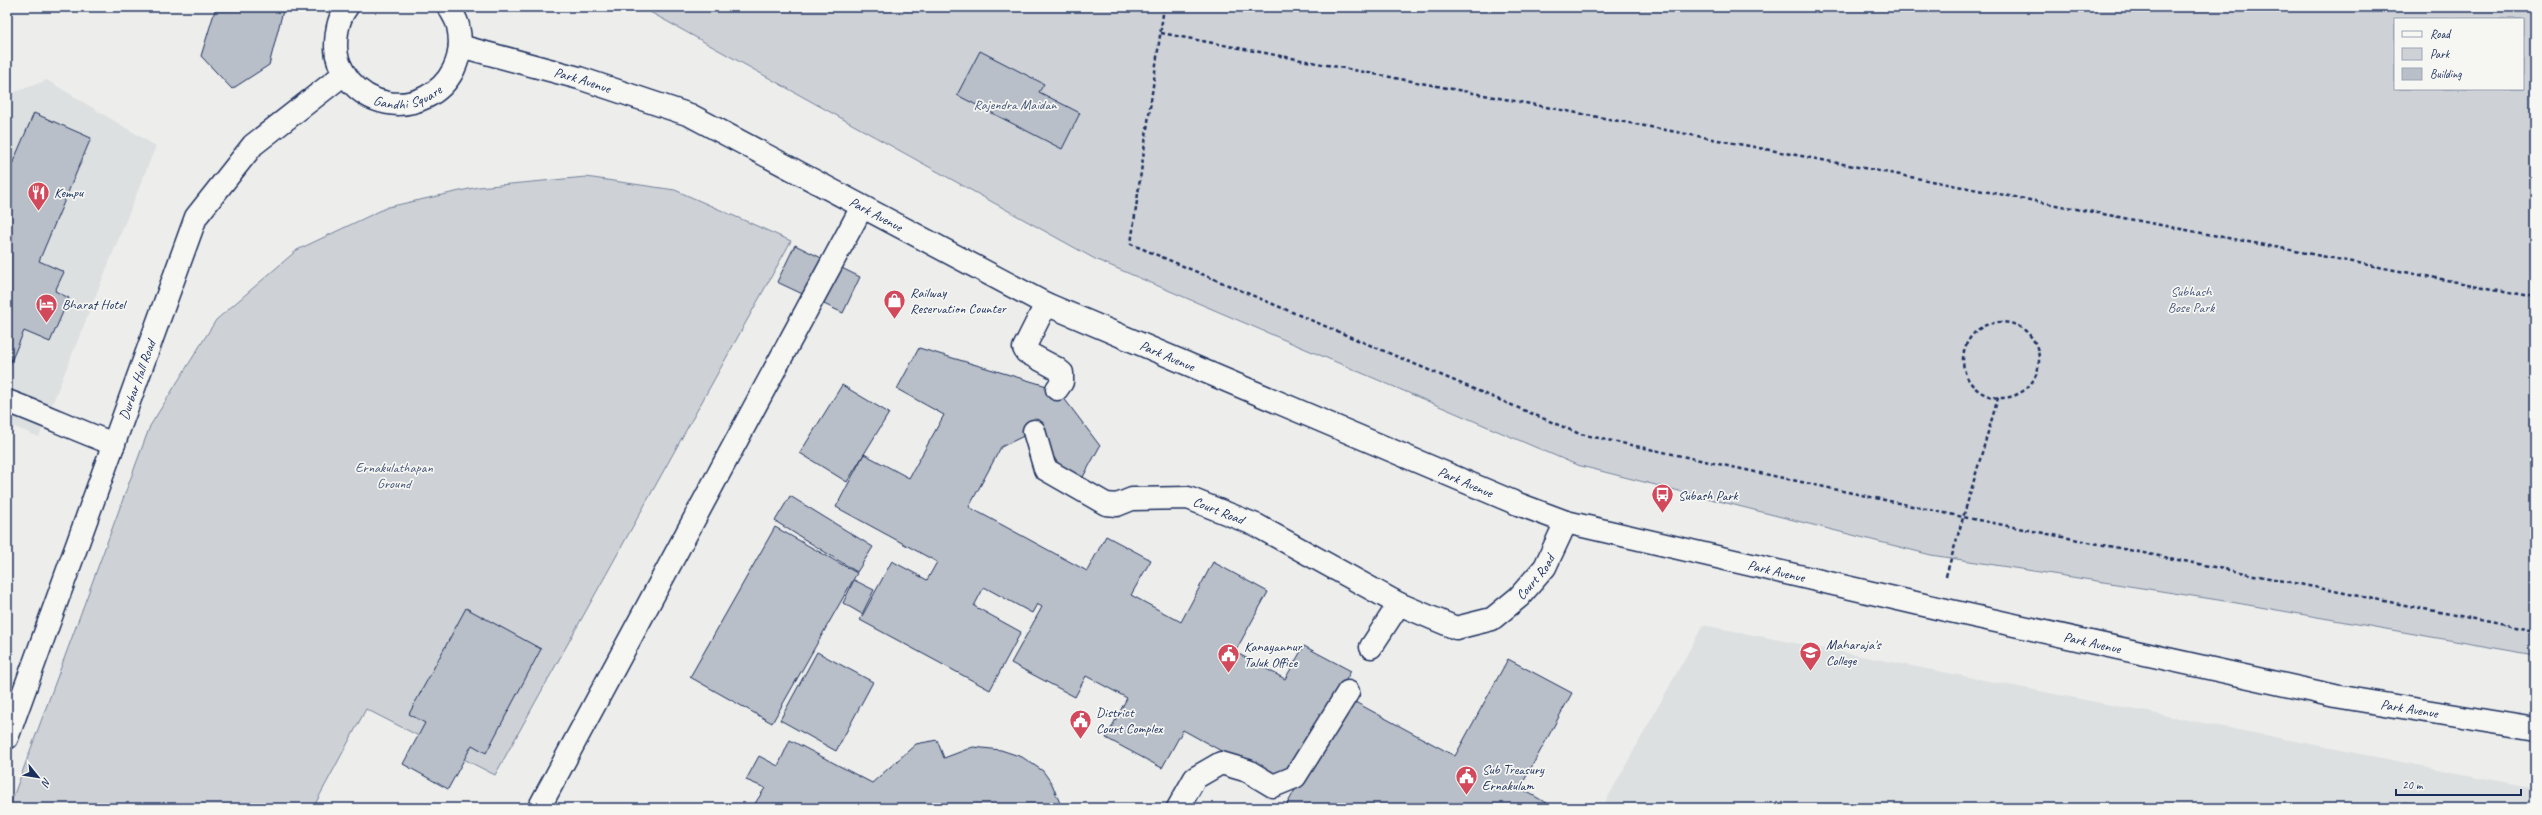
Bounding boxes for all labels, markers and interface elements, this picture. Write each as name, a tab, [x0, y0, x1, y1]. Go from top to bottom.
legend	[2394, 18, 2524, 90]
text: Road	[2430, 26, 2452, 42]
text: Park	[2430, 46, 2451, 62]
street label: Park Avenue	[552, 64, 614, 97]
text: Building	[2430, 66, 2462, 82]
street label: Gandhi Square	[371, 81, 446, 113]
park label: Rajendra Maidan	[973, 96, 1057, 113]
restaurant icon: Kempu	[26, 179, 52, 212]
place label: Kempu	[54, 184, 84, 201]
street label: Park Avenue	[846, 193, 907, 236]
park label: Subhash Bose Park	[2168, 283, 2215, 316]
place label: Railway Reservation Counter	[910, 284, 1007, 317]
shop icon: Railway Reservation Counter	[882, 287, 908, 320]
hotel icon: Bharat Hotel	[33, 291, 59, 324]
place label: Bharat Hotel	[62, 296, 128, 313]
street label: Durbar Hall Road	[115, 336, 160, 422]
street label: Park Avenue	[1137, 337, 1198, 376]
park label: Ernakulathapan Ground	[355, 459, 433, 492]
street label: Park Avenue	[1435, 463, 1497, 502]
bus stop icon: Subash Park	[1650, 482, 1676, 515]
place label: Subash Park	[1678, 487, 1739, 504]
street label: Court Road	[1190, 493, 1249, 529]
street label: Court Road	[1512, 550, 1560, 603]
street label: Park Avenue	[1746, 556, 1808, 586]
street label: Park Avenue	[2062, 628, 2124, 658]
place label: Maharaja's College	[1826, 636, 1882, 669]
place label: Kanayannur Taluk Office	[1244, 638, 1303, 671]
school or university icon: Maharaja's College	[1798, 639, 1824, 672]
public building icon: Kanayannur Taluk Office	[1216, 641, 1242, 674]
street label: Park Avenue	[2379, 696, 2441, 722]
place label: District Court Complex	[1096, 704, 1164, 737]
public building icon: District Court Complex	[1068, 707, 1094, 740]
north arrow	[18, 757, 58, 797]
place label: Sub Treasury Ernakulam	[1482, 761, 1545, 794]
public building icon: Sub Treasury Ernakulam	[1454, 764, 1480, 797]
scale bar	[2396, 771, 2521, 797]
text: N	[38, 776, 54, 790]
text: 20 m	[2402, 777, 2424, 793]

